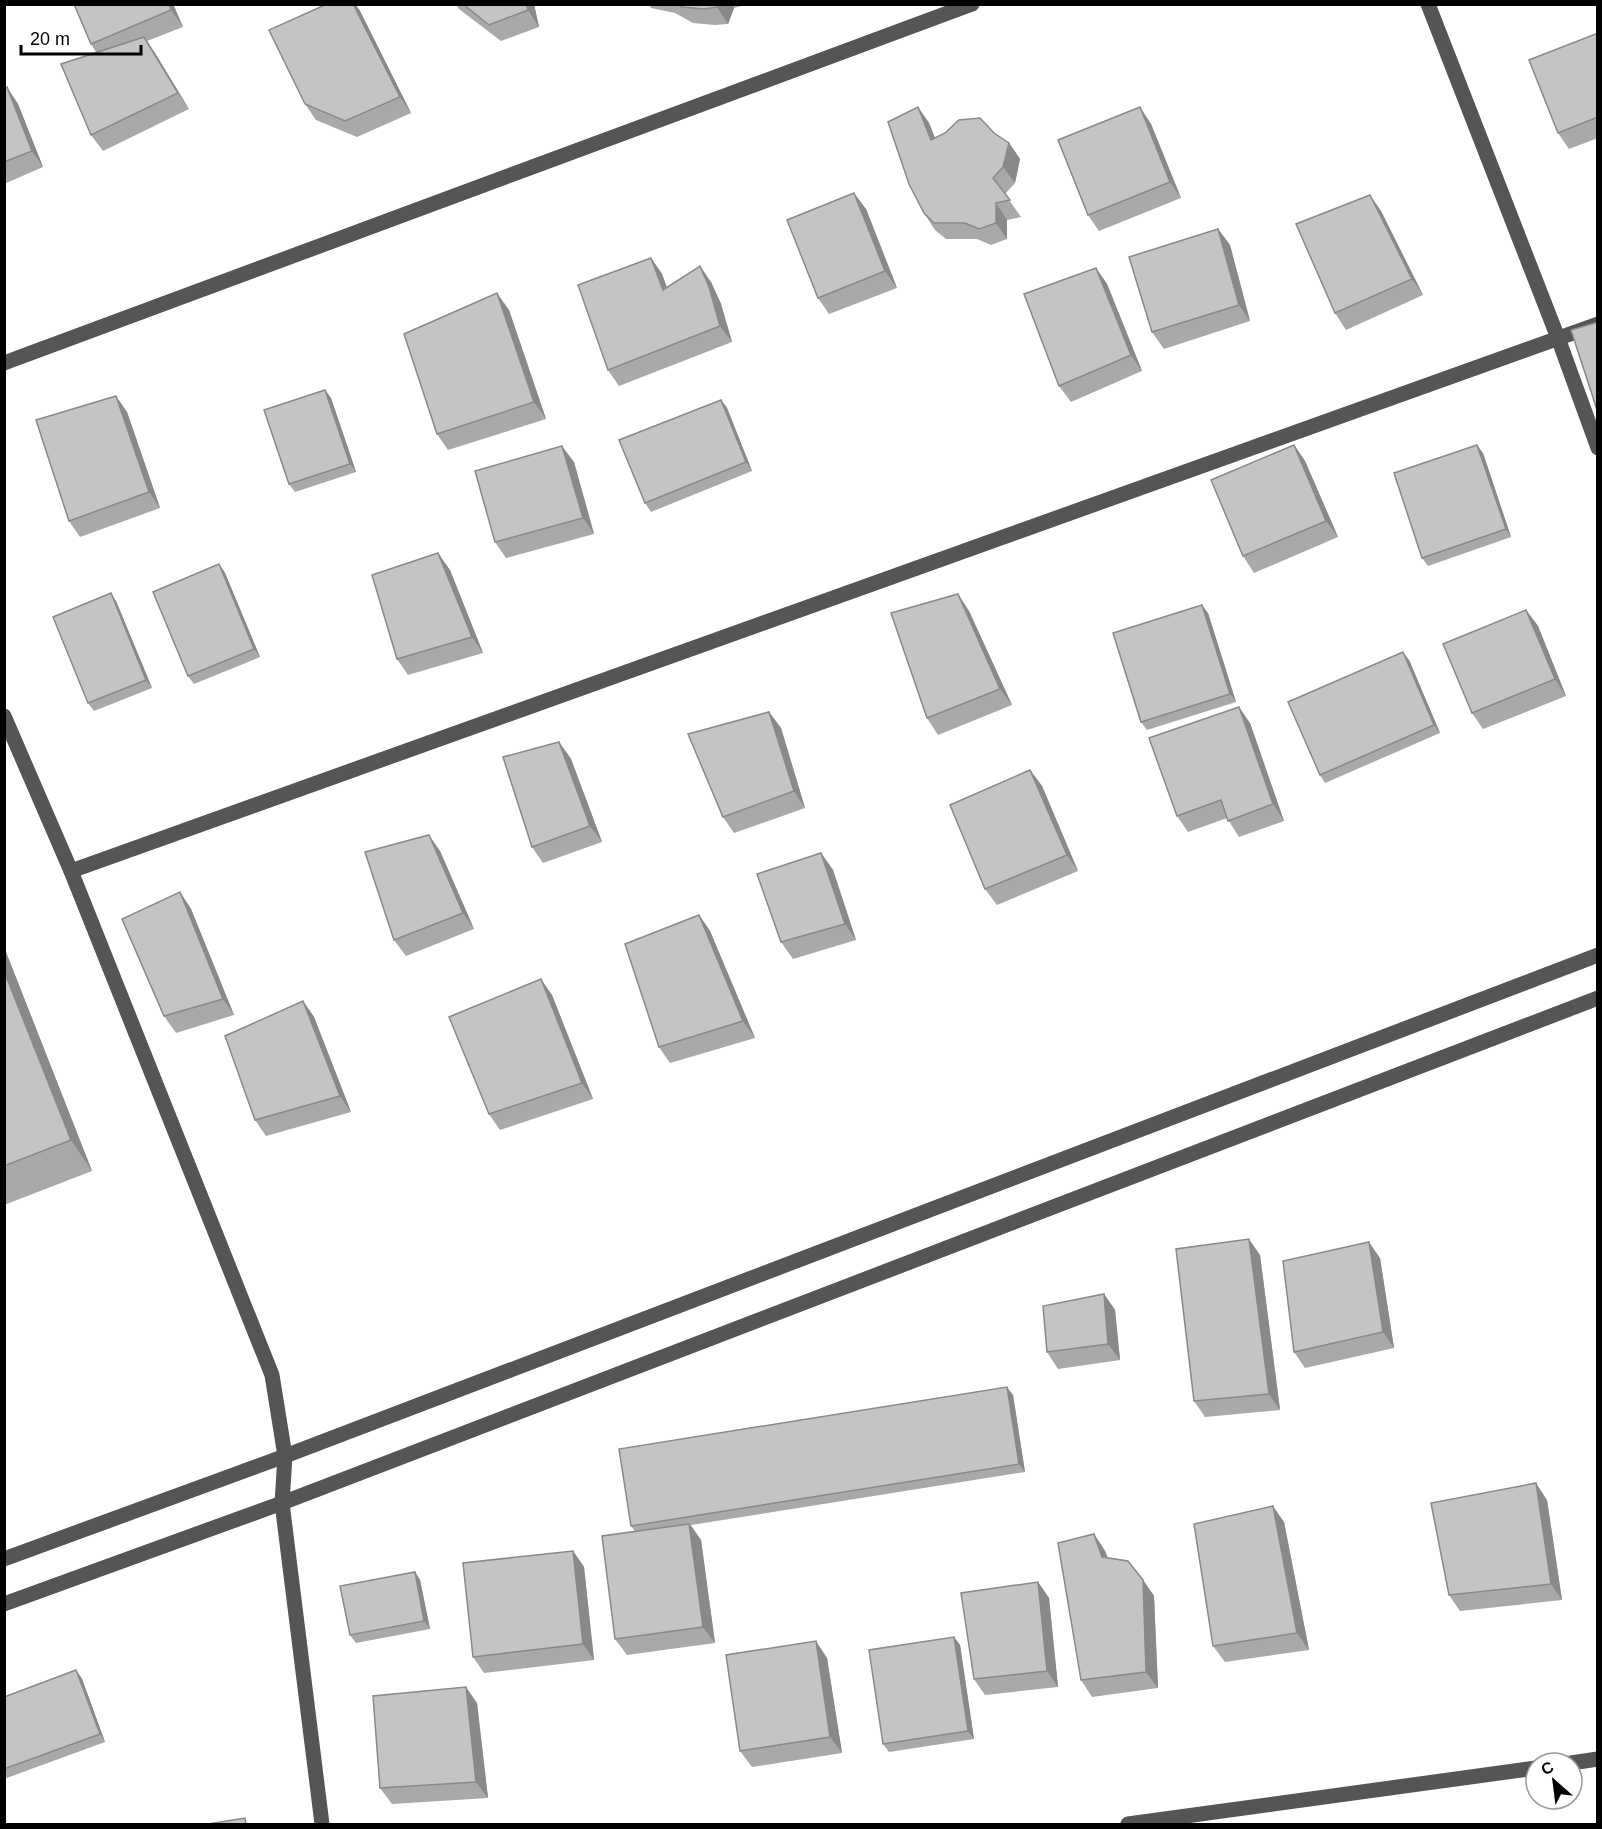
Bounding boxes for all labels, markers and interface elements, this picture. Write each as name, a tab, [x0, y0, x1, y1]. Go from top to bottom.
scale bar	[21, 18, 141, 56]
text: 20 m	[30, 29, 70, 49]
north arrow	[1524, 1751, 1584, 1811]
text: С	[1538, 1758, 1557, 1778]

